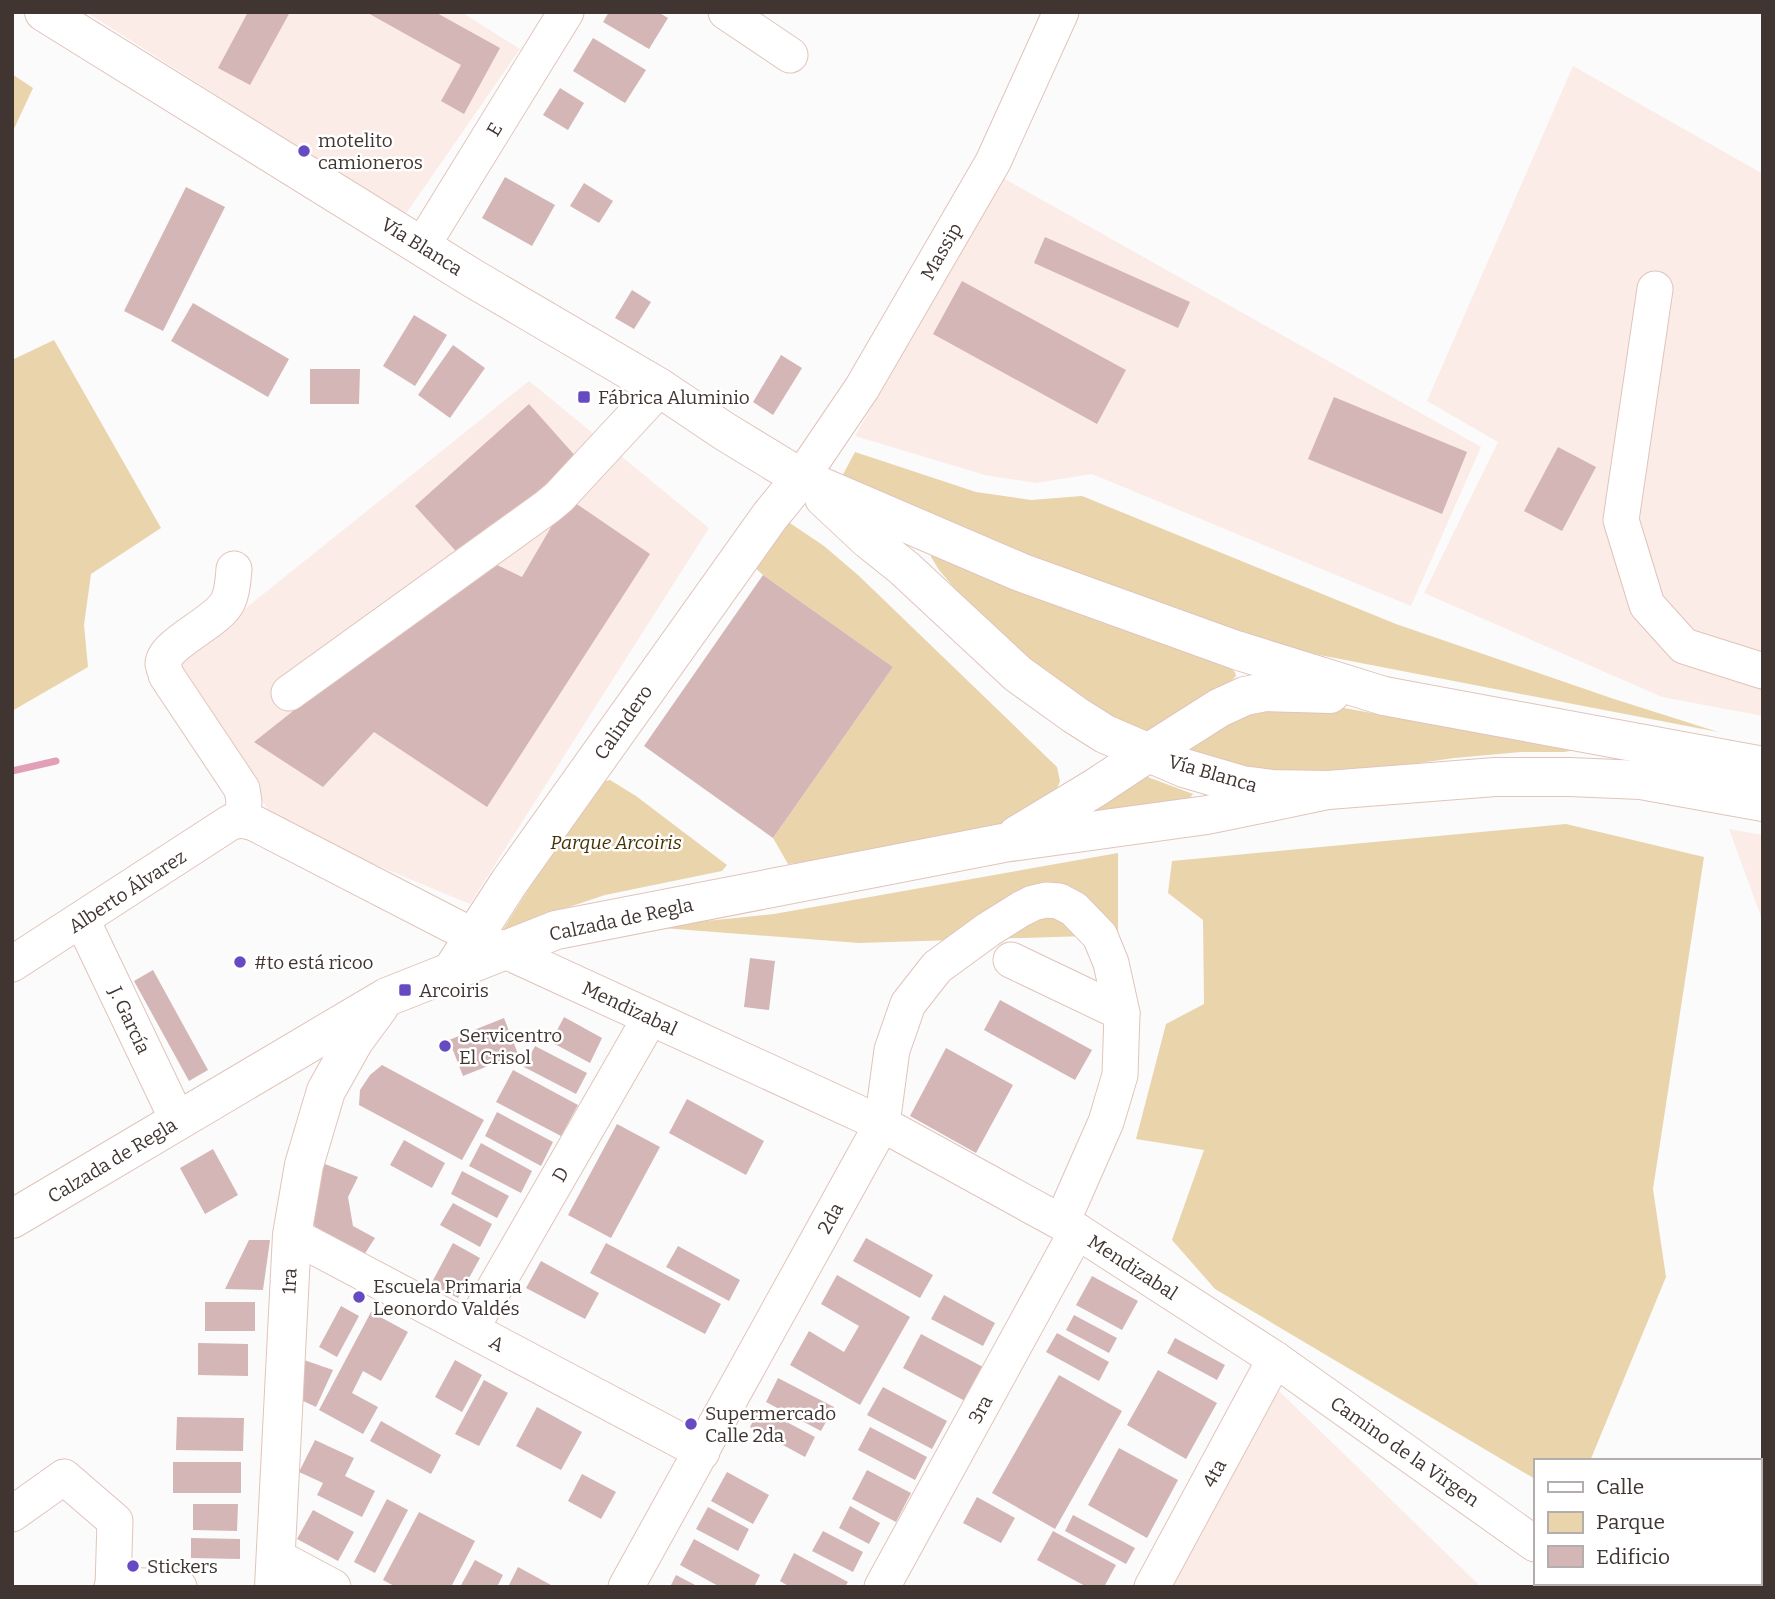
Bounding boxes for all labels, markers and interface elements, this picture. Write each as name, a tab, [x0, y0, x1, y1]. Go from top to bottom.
street label: E	[482, 118, 507, 140]
place label: motelito camioneros	[318, 129, 423, 174]
marker: motelito camioneros	[296, 143, 312, 159]
street label: Vía Blanca	[377, 212, 467, 281]
street label: Massip	[916, 219, 967, 284]
place label: Fábrica Aluminio	[598, 386, 750, 409]
marker: Fábrica Aluminio	[576, 389, 592, 405]
street label: Calindero	[589, 680, 658, 764]
street label: Vía Blanca	[1166, 750, 1261, 797]
park label: Parque Arcoiris	[550, 831, 682, 854]
street label: Alberto Álvarez	[64, 845, 190, 938]
street label: Calzada de Regla	[547, 893, 696, 946]
place label: #to está ricoo	[254, 951, 374, 974]
marker: #to está ricoo	[232, 954, 248, 970]
street label: Mendizabal	[579, 976, 681, 1041]
place label: Arcoiris	[419, 979, 489, 1002]
street label: J. García	[104, 982, 155, 1058]
marker: Arcoiris	[397, 982, 413, 998]
place label: Servicentro El Crisol	[459, 1024, 562, 1069]
marker: Servicentro El Crisol	[437, 1038, 453, 1054]
street label: Calzada de Regla	[44, 1113, 181, 1208]
street label: D	[547, 1163, 574, 1186]
street label: 2da	[813, 1198, 848, 1238]
street label: Mendizabal	[1084, 1230, 1182, 1305]
street label: 1ra	[277, 1267, 302, 1295]
place label: Escuela Primaria Leonordo Valdés	[373, 1275, 523, 1320]
marker: Escuela Primaria Leonordo Valdés	[351, 1289, 367, 1305]
street label: A	[485, 1330, 509, 1357]
street label: 3ra	[963, 1391, 998, 1427]
street label: Camino de la Virgen	[1326, 1391, 1484, 1511]
place label: Supermercado Calle 2da	[705, 1402, 836, 1447]
marker: Supermercado Calle 2da	[683, 1416, 699, 1432]
street label: 4ta	[1198, 1455, 1231, 1491]
legend	[1534, 1459, 1761, 1585]
text: Calle	[1596, 1474, 1644, 1500]
text: Parque	[1596, 1509, 1665, 1535]
text: Edificio	[1596, 1544, 1670, 1570]
place label: Stickers	[147, 1555, 218, 1578]
marker: Stickers	[125, 1558, 141, 1574]

